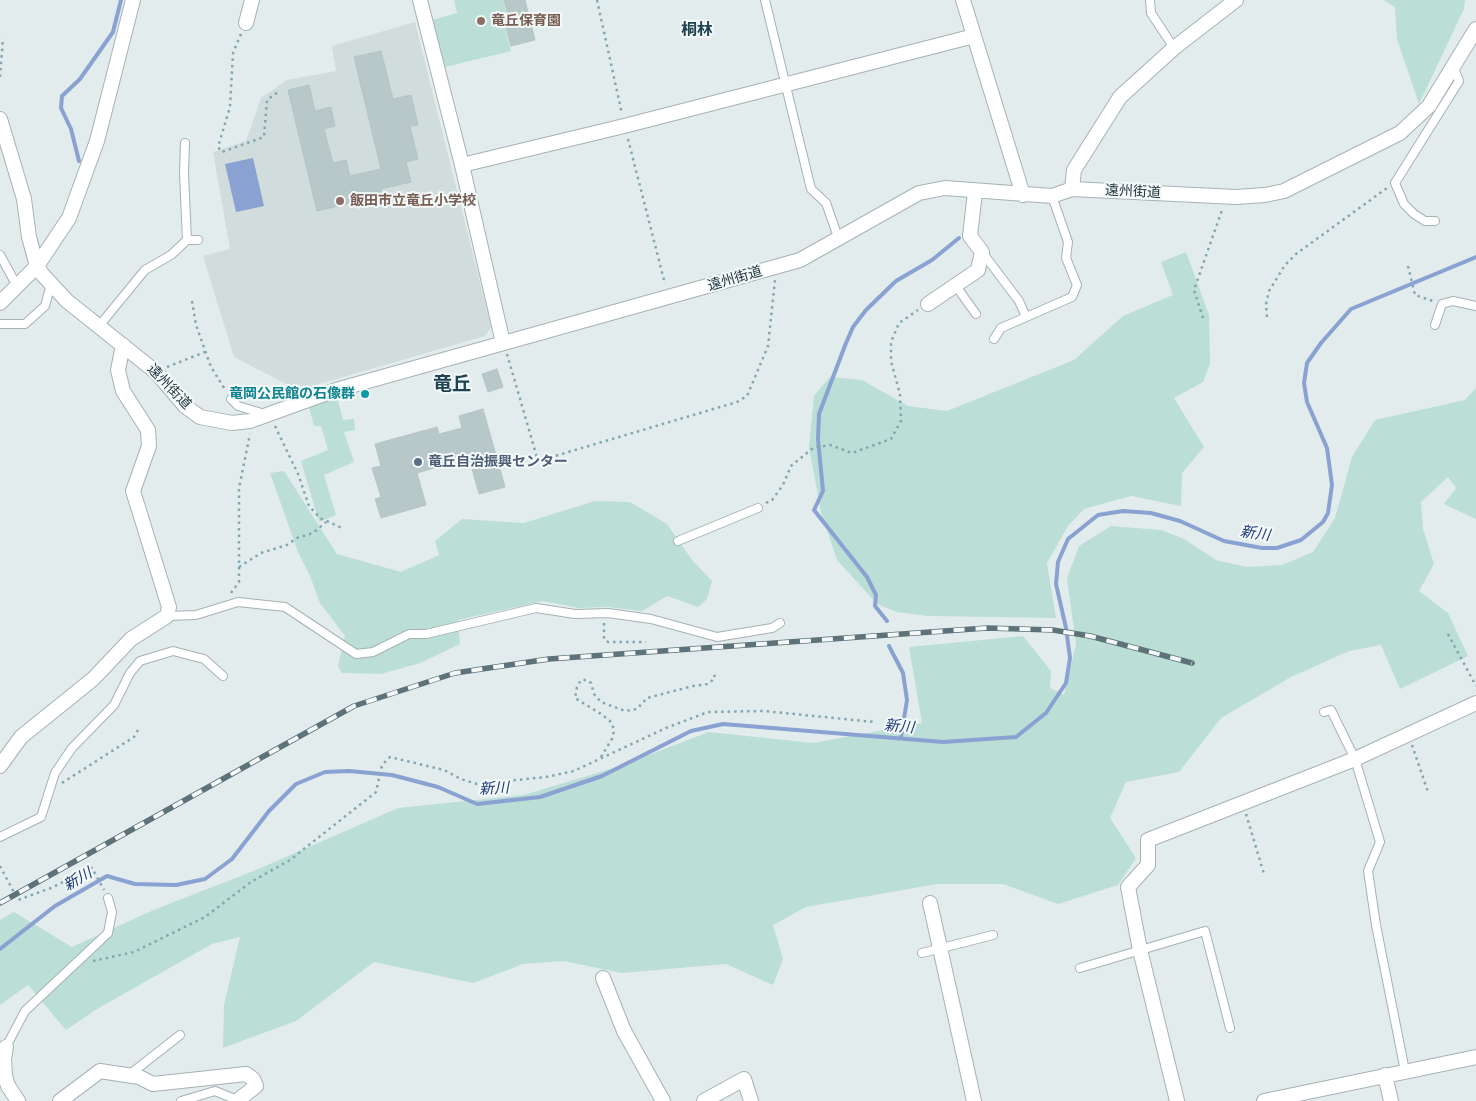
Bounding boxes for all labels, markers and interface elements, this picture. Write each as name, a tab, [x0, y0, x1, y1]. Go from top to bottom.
place label: 竜丘保育園	[491, 13, 561, 29]
marker: 竜丘保育園	[475, 15, 487, 27]
district label: 桐林	[681, 21, 713, 41]
street label: 遠州街道	[1105, 182, 1161, 202]
place label: 飯田市立竜丘小学校	[350, 193, 476, 209]
marker: 飯田市立竜丘小学校	[334, 195, 346, 207]
street label: 遠州街道	[706, 263, 764, 295]
street label: 遠州街道	[144, 361, 194, 413]
district label: 竜丘	[433, 374, 471, 396]
place label: 竜岡公民館の石像群	[229, 386, 355, 402]
marker: 竜岡公民館の石像群	[359, 388, 371, 400]
place label: 竜丘自治振興センター	[428, 454, 568, 470]
marker: 竜丘自治振興センター	[412, 456, 424, 468]
water label: 新川	[1239, 523, 1271, 545]
water label: 新川	[883, 717, 915, 737]
water label: 新川	[479, 779, 509, 799]
water label: 新川	[61, 865, 95, 895]

